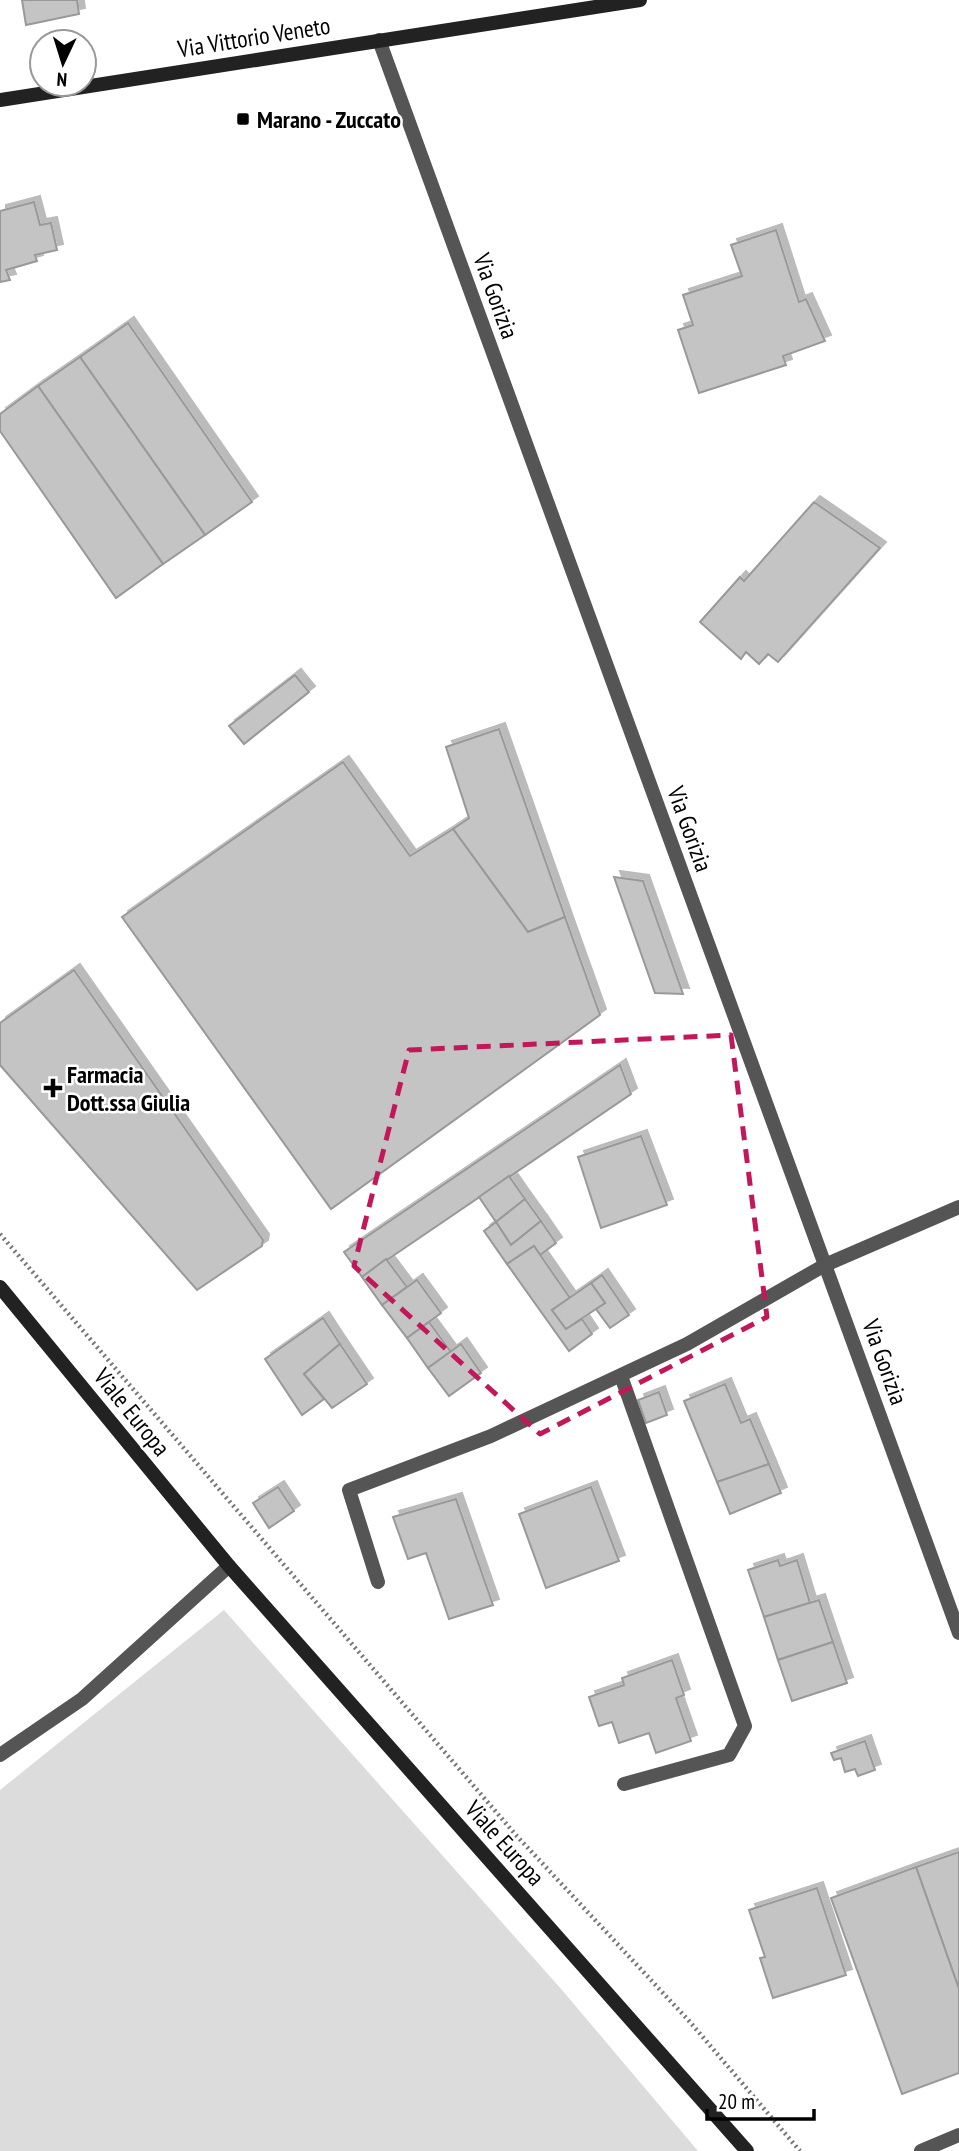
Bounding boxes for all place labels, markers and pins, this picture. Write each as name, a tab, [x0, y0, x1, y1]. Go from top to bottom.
place label: Marano - Zuccato	[257, 104, 401, 135]
marker: Marano - Zuccato	[235, 111, 251, 127]
place label: Farmacia Dott.ssa Giulia	[67, 1059, 190, 1118]
marker: Farmacia Dott.ssa Giulia	[45, 1080, 61, 1096]

